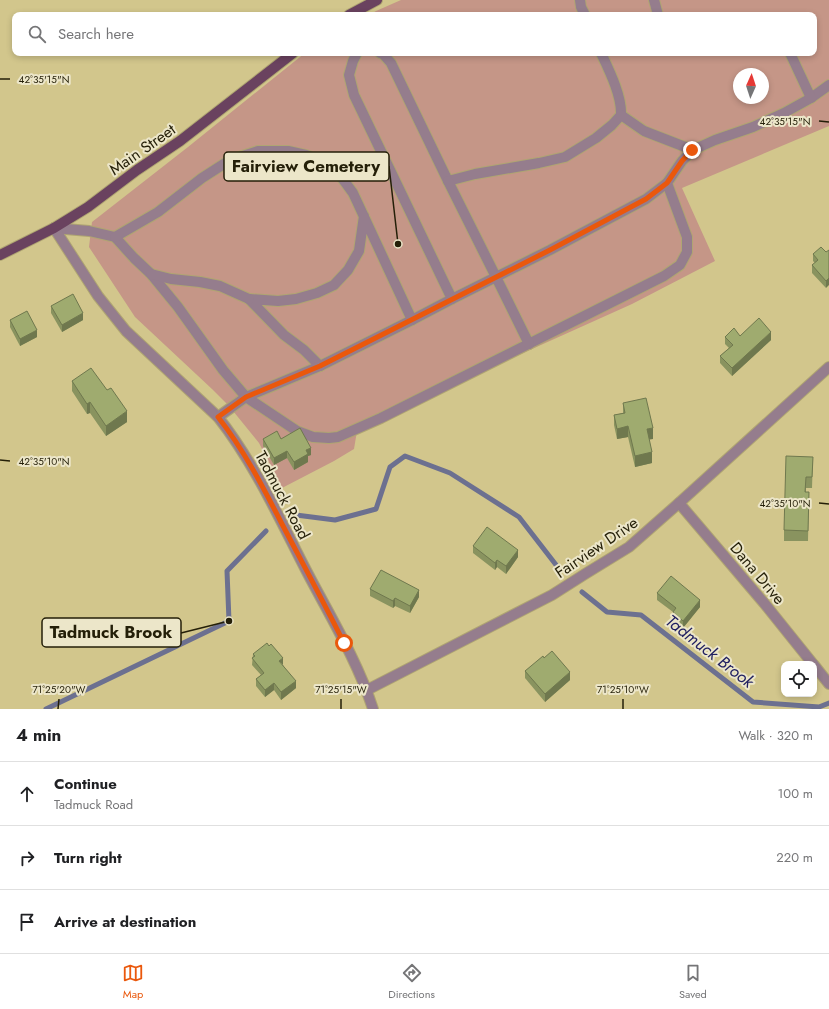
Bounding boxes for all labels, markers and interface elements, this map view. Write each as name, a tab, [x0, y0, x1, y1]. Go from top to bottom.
search box	[12, 12, 817, 56]
icon: search	[26, 23, 48, 45]
text: Search here	[58, 23, 134, 45]
north arrow	[733, 68, 769, 104]
text: 42°35'15"N	[19, 72, 69, 87]
text: 42°35'15"N	[760, 114, 810, 129]
street label: Main Street	[104, 118, 180, 181]
route end	[683, 141, 701, 159]
callout: Fairview Cemetery	[224, 152, 389, 181]
text: Fairview Cemetery	[232, 154, 381, 178]
street label: Tadmuck Road	[250, 447, 316, 544]
text: 42°35'10"N	[18, 454, 70, 469]
text: 42°35'10"N	[759, 496, 811, 511]
street label: Fairview Drive	[550, 511, 642, 584]
street label: Dana Drive	[725, 537, 791, 609]
water label: Tadmuck Brook	[661, 609, 760, 694]
callout: Tadmuck Brook	[42, 618, 181, 647]
text: Tadmuck Brook	[50, 620, 172, 644]
route start	[335, 634, 353, 652]
map controls	[781, 661, 817, 697]
button: locate	[781, 661, 817, 697]
text: 71°25'20"W	[33, 682, 86, 697]
text: 71°25'15"W	[315, 682, 367, 697]
text: 71°25'10"W	[597, 682, 649, 697]
text: 4 min	[16, 723, 61, 747]
text: Walk · 320 m	[738, 726, 813, 745]
text: Continue	[54, 773, 117, 795]
icon: ahead	[16, 783, 38, 805]
text: 100 m	[778, 784, 813, 803]
text: Tadmuck Road	[54, 795, 133, 814]
icon: right	[16, 847, 38, 869]
text: Turn right	[54, 847, 122, 869]
text: 220 m	[776, 848, 813, 867]
icon: arrive	[16, 911, 38, 933]
text: Arrive at destination	[54, 911, 196, 933]
tab: Map	[122, 962, 144, 1002]
tab: Directions	[388, 962, 435, 1002]
tab: Saved	[679, 962, 707, 1002]

